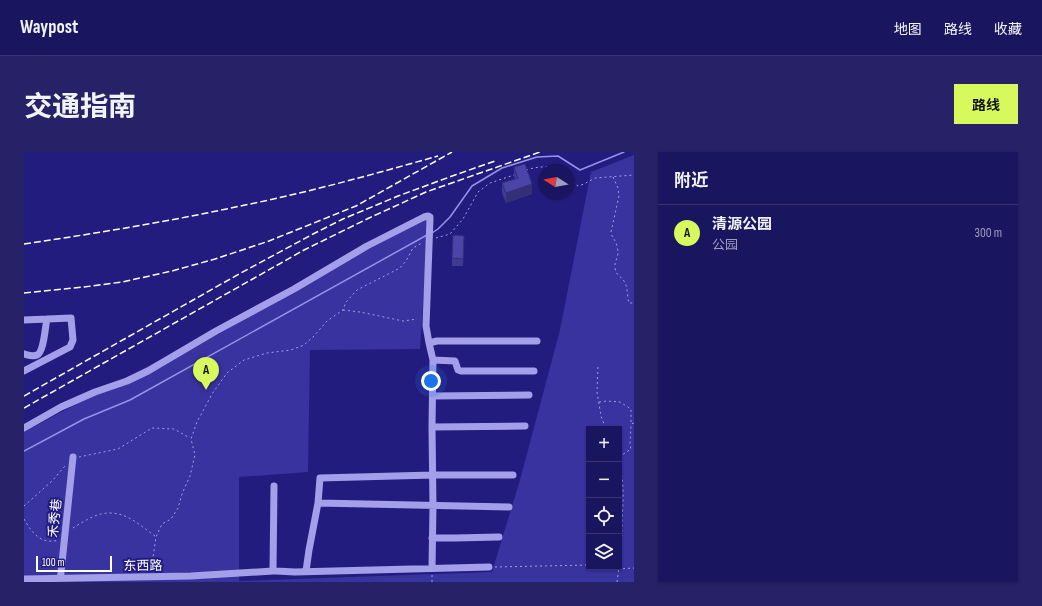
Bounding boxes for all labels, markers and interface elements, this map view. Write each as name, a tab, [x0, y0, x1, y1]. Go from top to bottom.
text: Waypost	[20, 16, 78, 39]
text: 地图	[894, 21, 922, 38]
text: 路线	[944, 21, 972, 38]
text: 收藏	[994, 21, 1022, 38]
button: 路线	[954, 84, 1018, 124]
text: 交通指南	[24, 91, 136, 124]
north arrow	[538, 164, 574, 200]
text: 附近	[674, 171, 708, 191]
text: 清源公园	[712, 215, 772, 234]
text: A	[684, 225, 690, 241]
text: 300 m	[975, 225, 1002, 241]
text: 公园	[712, 237, 738, 253]
pin: A	[193, 357, 219, 390]
your location	[421, 371, 441, 391]
map controls	[586, 426, 622, 570]
button: +	[586, 426, 622, 462]
button: −	[586, 462, 622, 498]
street label: 禾秀巷	[45, 498, 65, 538]
button: locate	[586, 498, 622, 534]
button: layers	[586, 534, 622, 570]
scale bar	[36, 554, 112, 573]
text: 100 m	[42, 556, 64, 569]
street label: 东西路	[123, 558, 163, 574]

